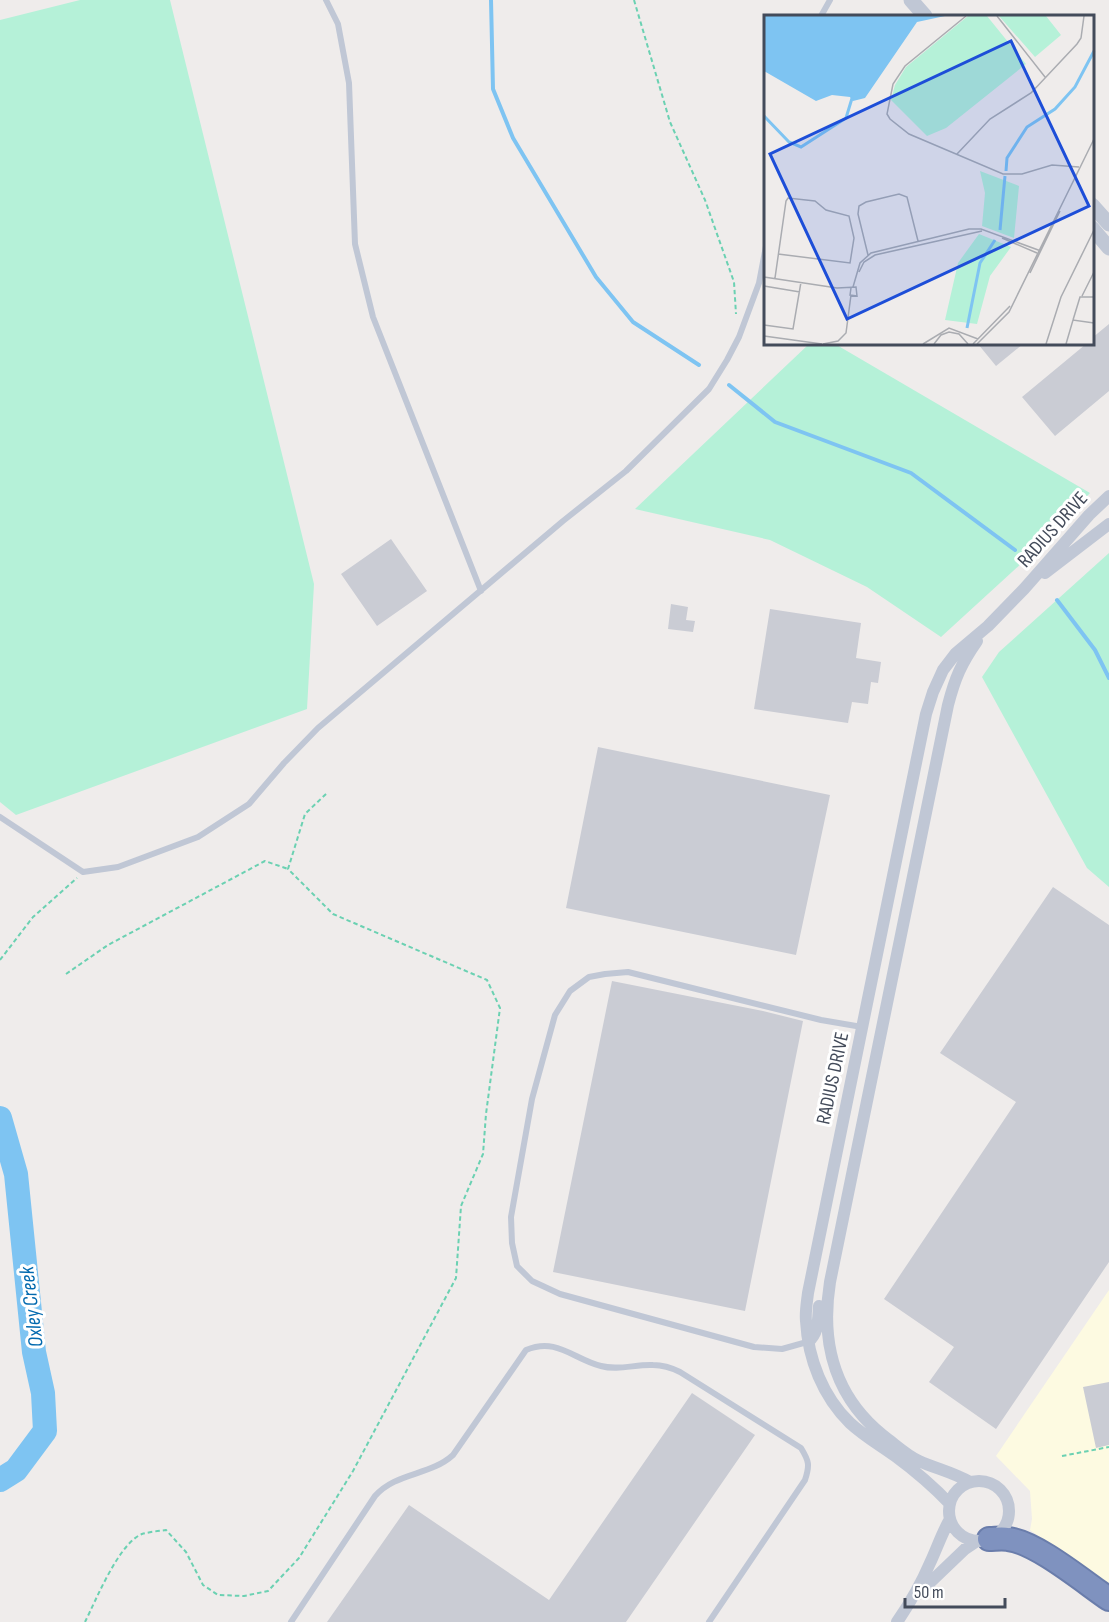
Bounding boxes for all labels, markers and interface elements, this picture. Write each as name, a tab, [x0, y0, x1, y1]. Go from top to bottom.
inset map	[764, 15, 1094, 345]
street label: RADIUS DRIVE	[1013, 487, 1093, 572]
street label: RADIUS DRIVE	[812, 1030, 854, 1126]
water label: Oxley Creek	[14, 1264, 49, 1349]
scale bar	[905, 1571, 1006, 1609]
text: 50 m	[914, 1582, 944, 1603]

